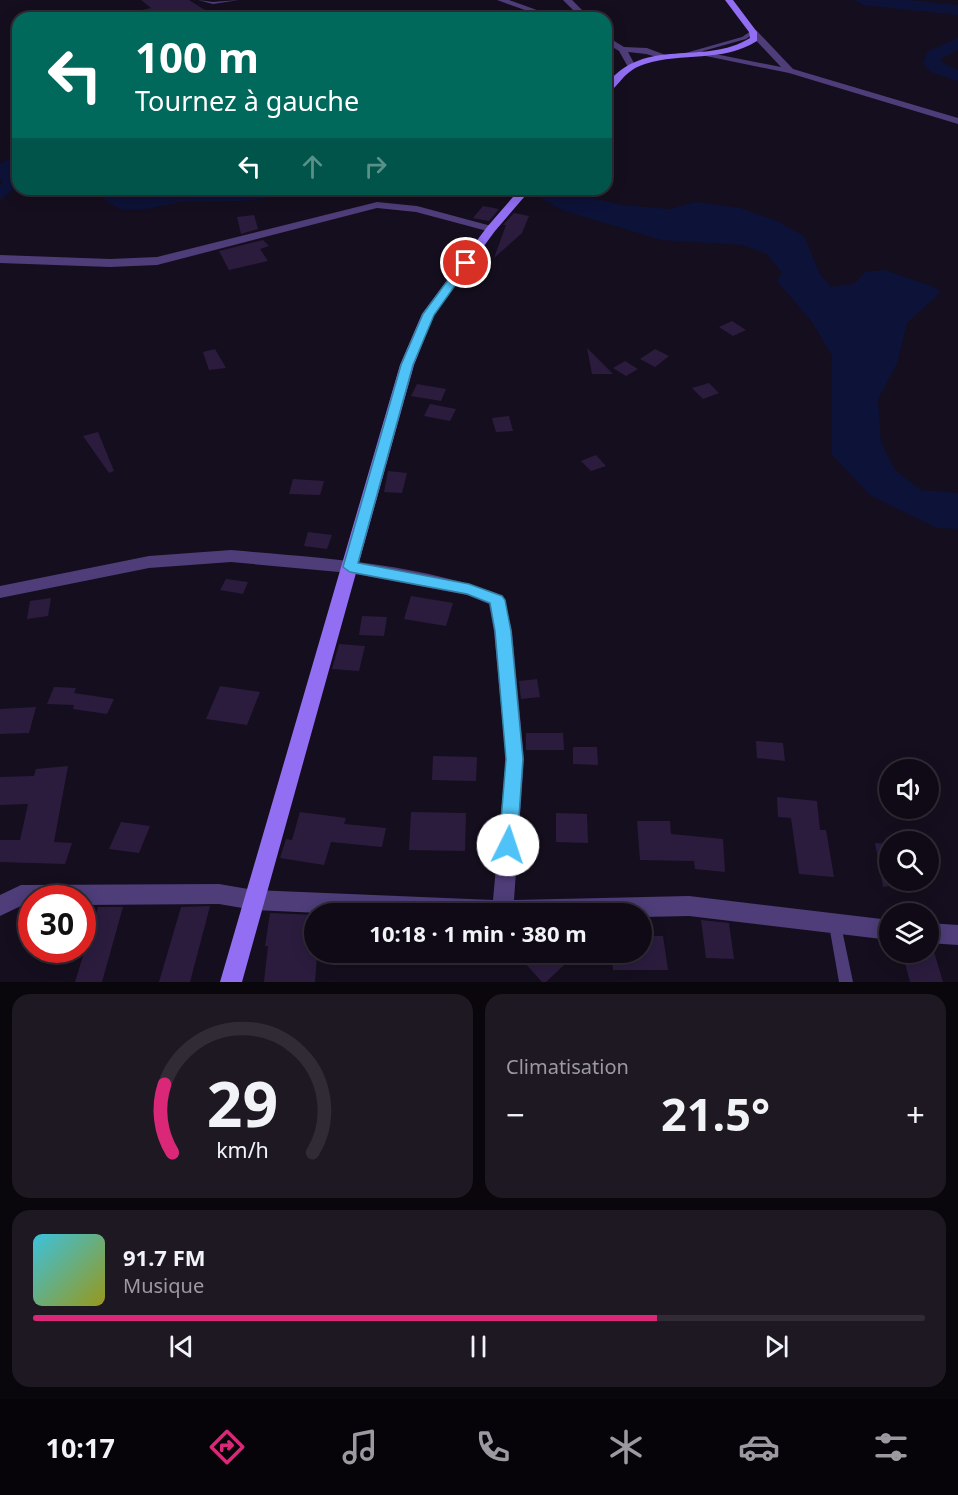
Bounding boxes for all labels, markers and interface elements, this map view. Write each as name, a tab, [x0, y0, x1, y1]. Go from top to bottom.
text: 100 m	[135, 28, 259, 85]
icon: left	[36, 36, 114, 114]
text: Tournez à gauche	[135, 82, 359, 119]
icon: left	[233, 150, 266, 183]
icon: ahead	[296, 150, 329, 183]
icon: right	[359, 150, 392, 183]
pin	[440, 237, 491, 288]
icon: arrive	[449, 246, 482, 279]
map controls	[879, 759, 939, 963]
button: sound	[879, 759, 939, 819]
position arrow	[476, 813, 540, 877]
button: search	[879, 831, 939, 891]
speed limit sign: 30	[18, 885, 96, 963]
button: layers	[879, 903, 939, 963]
text: 10:18 · 1 min · 380 m	[369, 918, 587, 948]
text: Climatisation	[506, 1053, 629, 1080]
text: 29	[207, 1060, 278, 1145]
text: 21.5°	[661, 1083, 770, 1144]
text: −	[506, 1092, 525, 1137]
text: +	[906, 1092, 925, 1137]
text: km/h	[216, 1135, 269, 1164]
text: 91.7 FM	[123, 1242, 205, 1272]
text: Musique	[123, 1272, 204, 1299]
icon: previous	[165, 1330, 198, 1363]
icon: pause	[462, 1330, 495, 1363]
icon: next	[760, 1330, 793, 1363]
icon: directions	[206, 1426, 248, 1468]
icon: music	[339, 1426, 381, 1468]
icon: phone	[472, 1426, 514, 1468]
icon: climate	[605, 1426, 647, 1468]
icon: car	[738, 1426, 780, 1468]
icon: filters	[870, 1426, 912, 1468]
text: 10:17	[45, 1429, 115, 1466]

